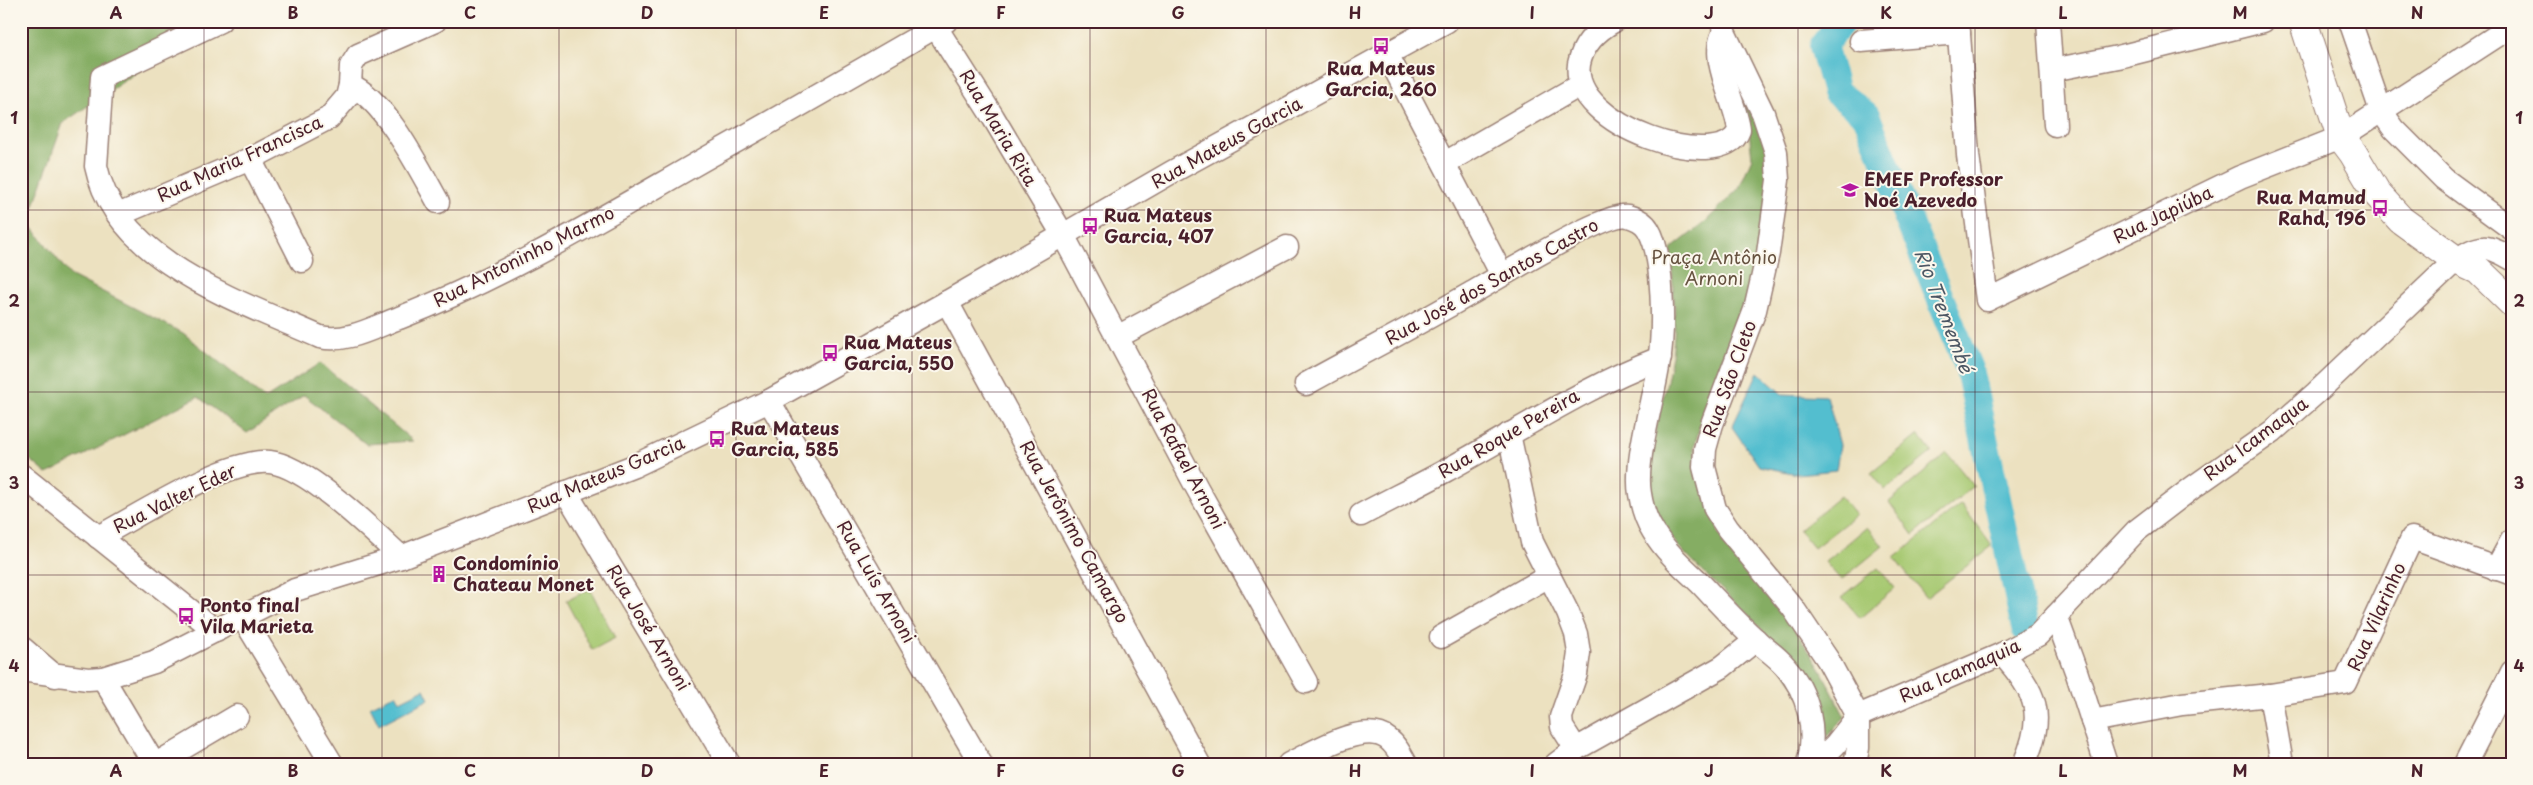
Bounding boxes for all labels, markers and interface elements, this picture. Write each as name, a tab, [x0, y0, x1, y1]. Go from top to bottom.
text: A	[110, 0, 123, 24]
text: B	[288, 0, 299, 24]
text: C	[464, 0, 476, 24]
text: D	[641, 0, 653, 24]
text: E	[819, 0, 829, 24]
text: F	[996, 0, 1006, 24]
text: G	[1171, 0, 1185, 24]
text: H	[1349, 0, 1361, 24]
text: I	[1529, 0, 1535, 24]
text: J	[1704, 0, 1714, 24]
text: K	[1880, 0, 1892, 24]
text: L	[2058, 0, 2068, 24]
text: M	[2232, 0, 2248, 24]
text: N	[2411, 0, 2423, 24]
bus stop icon: Rua Mateus Garcia, 260	[1371, 36, 1391, 56]
place label: Rua Mateus Garcia, 260	[1325, 54, 1437, 102]
street label: Rua Maria Rita	[954, 64, 1045, 191]
street label: Rua Mateus Garcia	[1146, 89, 1307, 194]
text: 1	[10, 105, 18, 129]
text: 1	[2515, 105, 2523, 129]
street label: Rua Maria Francisca	[152, 107, 327, 208]
place label: EMEF Professor Noé Azevedo	[1864, 165, 2004, 213]
street label: Rua Japiúba	[2108, 178, 2217, 249]
school or university icon: EMEF Professor Noé Azevedo	[1840, 180, 1860, 200]
place label: Rua Mamud Rahd, 196	[2257, 183, 2366, 231]
street label: Rua Antoninho Marmo	[428, 198, 619, 313]
bus stop icon: Rua Mamud Rahd, 196	[2370, 198, 2390, 218]
place label: Rua Mateus Garcia, 407	[1104, 201, 1214, 249]
street label: Rua José dos Santos Castro	[1380, 211, 1603, 351]
bus stop icon: Rua Mateus Garcia, 407	[1080, 216, 1100, 236]
park label: Praça Antônio Arnoni	[1651, 243, 1777, 291]
water label: Rio Tremembé	[1908, 244, 1982, 378]
text: 2	[8, 288, 20, 312]
text: 2	[2513, 288, 2525, 312]
street label: Rua São Cleto	[1695, 316, 1762, 441]
place label: Rua Mateus Garcia, 550	[844, 328, 954, 376]
bus stop icon: Rua Mateus Garcia, 550	[820, 343, 840, 363]
street label: Rua Roque Pereira	[1433, 381, 1585, 484]
street label: Rua Rafael Arnoni	[1136, 383, 1233, 533]
street label: Rua Icamaqua	[2197, 389, 2314, 486]
place label: Rua Mateus Garcia, 585	[731, 414, 840, 462]
street label: Rua Mateus Garcia	[522, 428, 688, 519]
bus stop icon: Rua Mateus Garcia, 585	[707, 429, 727, 449]
street label: Rua Jerônimo Camargo	[1014, 435, 1137, 628]
street label: Rua Valter Eder	[108, 456, 241, 539]
text: 3	[9, 470, 19, 494]
text: 3	[2514, 470, 2524, 494]
street label: Rua Luís Arnoni	[831, 515, 923, 648]
place label: Condomínio Chateau Monet	[453, 549, 595, 597]
street label: Rua Vilarinho	[2340, 558, 2412, 675]
street label: Rua José Arnoni	[601, 559, 698, 695]
building icon: Condomínio Chateau Monet	[429, 564, 449, 584]
place label: Ponto final Vila Marieta	[200, 591, 314, 639]
bus stop icon: Ponto final Vila Marieta	[176, 606, 196, 626]
street label: Rua Icamaquia	[1894, 631, 2024, 708]
text: 4	[9, 653, 20, 677]
text: 4	[2514, 653, 2525, 677]
text: A	[110, 758, 123, 782]
text: B	[288, 758, 299, 782]
text: C	[464, 758, 476, 782]
text: D	[641, 758, 653, 782]
text: E	[819, 758, 829, 782]
text: F	[996, 758, 1006, 782]
text: G	[1171, 758, 1185, 782]
text: H	[1349, 758, 1361, 782]
text: I	[1529, 758, 1535, 782]
text: J	[1704, 758, 1714, 782]
text: K	[1880, 758, 1892, 782]
text: L	[2058, 758, 2068, 782]
text: M	[2232, 758, 2248, 782]
text: N	[2411, 758, 2423, 782]

